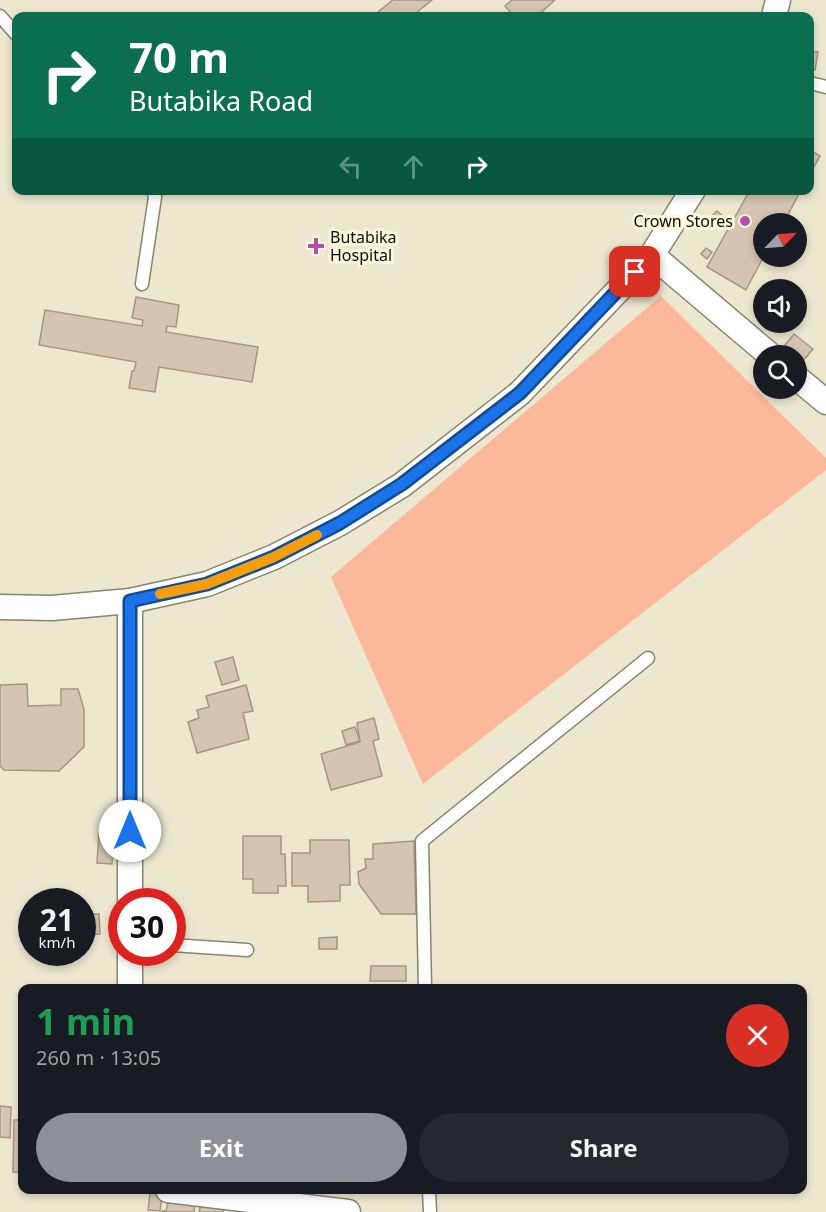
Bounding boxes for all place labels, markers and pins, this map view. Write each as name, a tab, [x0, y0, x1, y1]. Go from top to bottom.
place label: Crown Stores	[633, 210, 733, 232]
marker: Crown Stores	[738, 214, 752, 228]
place label: Butabika Hospital	[330, 226, 397, 266]
marker: Butabika Hospital	[307, 237, 325, 255]
pin	[609, 246, 660, 297]

